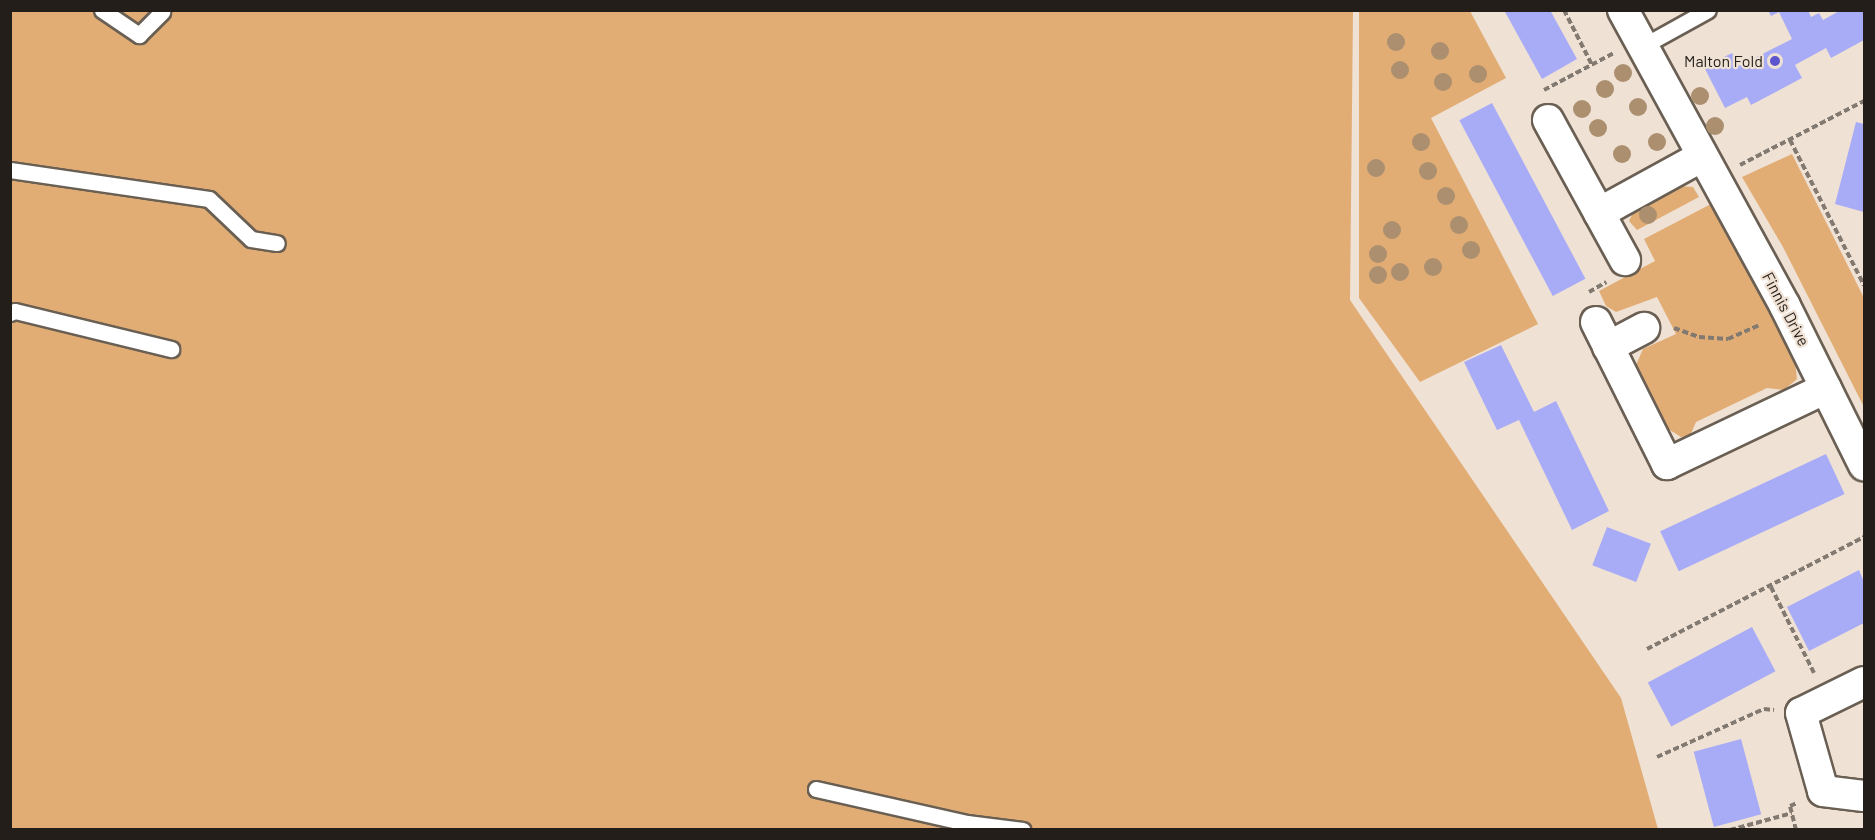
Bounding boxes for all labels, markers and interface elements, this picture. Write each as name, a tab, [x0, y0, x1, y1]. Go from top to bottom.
place label: Malton Fold	[1684, 51, 1763, 71]
marker: Malton Fold	[1768, 54, 1782, 68]
street label: Finnis Drive	[1759, 269, 1813, 349]

